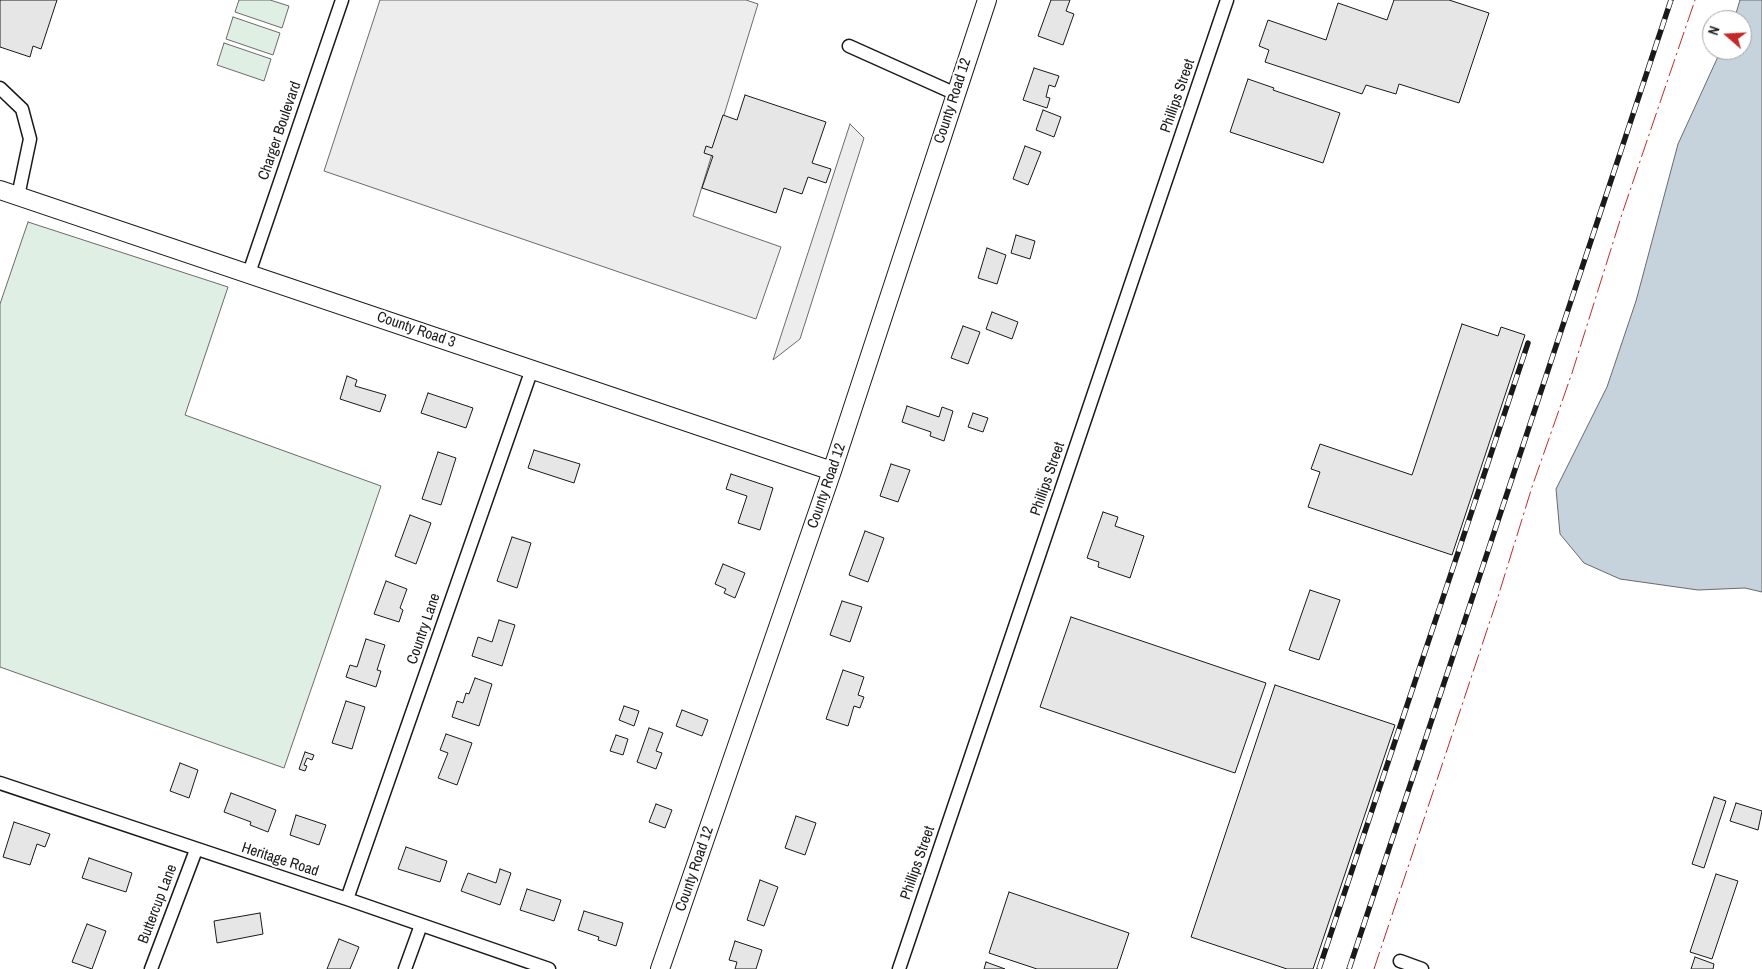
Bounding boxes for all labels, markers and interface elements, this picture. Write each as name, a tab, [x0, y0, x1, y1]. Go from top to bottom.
north arrow	[1702, 10, 1752, 60]
text: N	[1704, 24, 1724, 37]
street label: County Road 12	[931, 56, 975, 146]
street label: Phillips Street	[1157, 57, 1199, 135]
street label: Charger Boulevard	[255, 79, 305, 183]
street label: County Road 3	[374, 308, 458, 352]
street label: Phillips Street	[1027, 440, 1069, 518]
street label: County Road 12	[804, 441, 850, 531]
street label: Country Lane	[403, 591, 445, 667]
street label: County Road 12	[672, 824, 718, 914]
street label: Phillips Street	[897, 824, 939, 902]
street label: Heritage Road	[239, 839, 321, 881]
street label: Buttercup Lane	[135, 862, 181, 946]

